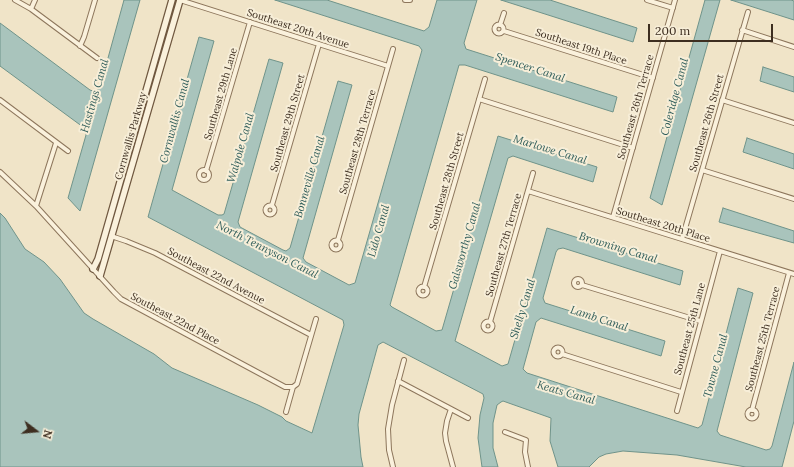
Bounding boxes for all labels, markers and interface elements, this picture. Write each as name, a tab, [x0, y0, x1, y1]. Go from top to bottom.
street label: Southeast 20th Avenue	[245, 7, 351, 51]
scale bar	[650, 16, 775, 42]
text: 200 m	[655, 23, 690, 38]
street label: Southeast 19th Place	[534, 27, 628, 67]
street label: Southeast 29th Lane	[202, 47, 240, 141]
water label: Spencer Canal	[494, 51, 566, 85]
street label: Southeast 26th Terrace	[615, 53, 657, 161]
water label: Coleridge Canal	[658, 57, 692, 137]
water label: Hastings Canal	[78, 58, 112, 134]
street label: Southeast 29th Street	[268, 73, 308, 173]
street label: Southeast 26th Street	[687, 73, 727, 173]
water label: Cornwallis Canal	[157, 77, 193, 165]
street label: Southeast 28th Terrace	[337, 88, 379, 196]
street label: Cornwallis Parkway	[113, 91, 149, 181]
water label: Walpole Canal	[225, 112, 257, 184]
street label: Southeast 28th Street	[427, 131, 467, 231]
water label: Marlowe Canal	[512, 133, 588, 167]
water label: Bonneville Canal	[292, 135, 328, 219]
street label: Southeast 27th Terrace	[483, 192, 525, 298]
water label: Galsworthy Canal	[446, 201, 484, 291]
water label: Lido Canal	[365, 203, 393, 259]
street label: Southeast 20th Place	[615, 205, 711, 245]
water label: North Tennyson Canal	[214, 219, 320, 281]
water label: Browning Canal	[577, 230, 659, 266]
street label: Southeast 22nd Avenue	[165, 245, 267, 307]
water label: Shelly Canal	[508, 277, 538, 341]
street label: Southeast 25th Lane	[672, 282, 708, 376]
street label: Southeast 25th Terrace	[743, 285, 783, 393]
street label: Southeast 22nd Place	[128, 290, 222, 348]
water label: Lamb Canal	[568, 303, 630, 335]
water label: Towne Canal	[701, 333, 731, 399]
water label: Keats Canal	[536, 378, 596, 408]
north arrow	[16, 411, 56, 451]
text: N	[40, 428, 55, 440]

